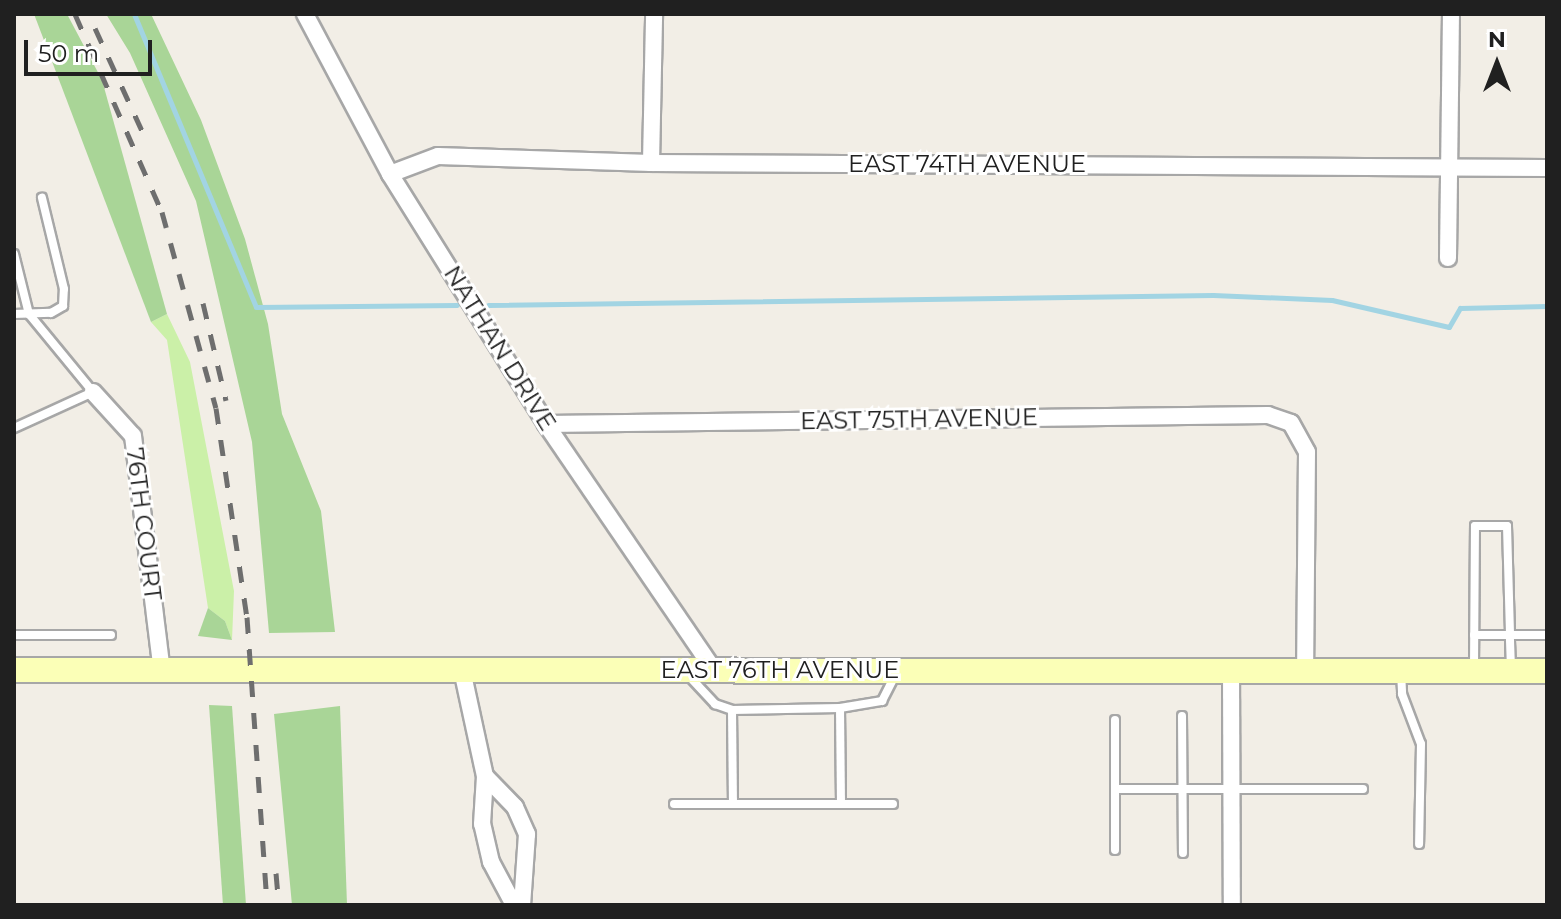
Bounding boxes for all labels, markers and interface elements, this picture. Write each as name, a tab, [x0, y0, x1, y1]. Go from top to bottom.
scale bar	[28, 24, 156, 74]
north arrow	[1457, 24, 1537, 104]
text: N	[1488, 26, 1506, 53]
text: 50 m	[38, 39, 99, 68]
street label: EAST 74TH AVENUE	[848, 150, 1086, 178]
street label: NATHAN DRIVE	[438, 260, 562, 436]
street label: EAST 75TH AVENUE	[800, 403, 1038, 435]
street label: 76TH COURT	[120, 446, 168, 602]
street label: EAST 76TH AVENUE	[661, 656, 899, 684]

